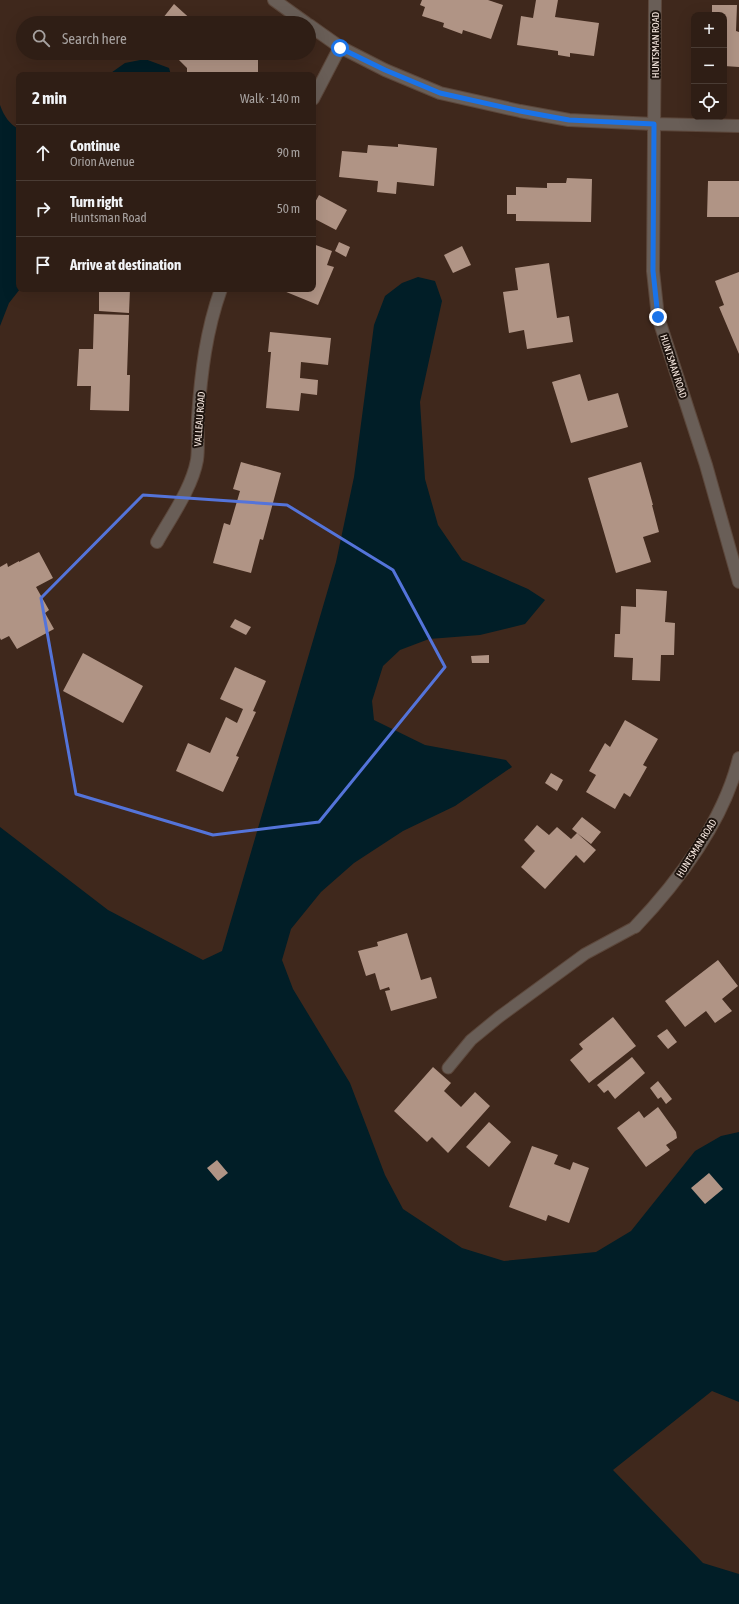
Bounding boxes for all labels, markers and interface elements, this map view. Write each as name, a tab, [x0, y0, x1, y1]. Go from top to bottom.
street label: HUNTSMAN ROAD	[650, 11, 661, 78]
map controls	[691, 12, 727, 120]
button: +	[691, 12, 727, 48]
search box	[16, 16, 316, 60]
icon: search	[30, 27, 52, 49]
text: Search here	[62, 30, 127, 47]
route start	[331, 39, 349, 57]
button: −	[691, 48, 727, 84]
button: locate	[691, 84, 727, 120]
text: 2 min	[32, 88, 67, 108]
text: Walk · 140 m	[240, 91, 300, 106]
text: Continue	[70, 137, 120, 154]
icon: ahead	[32, 142, 54, 164]
text: 90 m	[277, 145, 300, 160]
text: Orion Avenue	[70, 154, 135, 169]
text: Turn right	[70, 193, 123, 210]
icon: right	[32, 198, 54, 220]
text: 50 m	[277, 201, 300, 216]
text: Huntsman Road	[70, 210, 147, 225]
icon: arrive	[32, 254, 54, 276]
text: Arrive at destination	[70, 256, 181, 273]
route end	[649, 308, 667, 326]
street label: HUNTSMAN ROAD	[658, 333, 689, 400]
street label: VALLEAU ROAD	[192, 391, 207, 447]
street label: HUNTSMAN ROAD	[674, 817, 719, 879]

